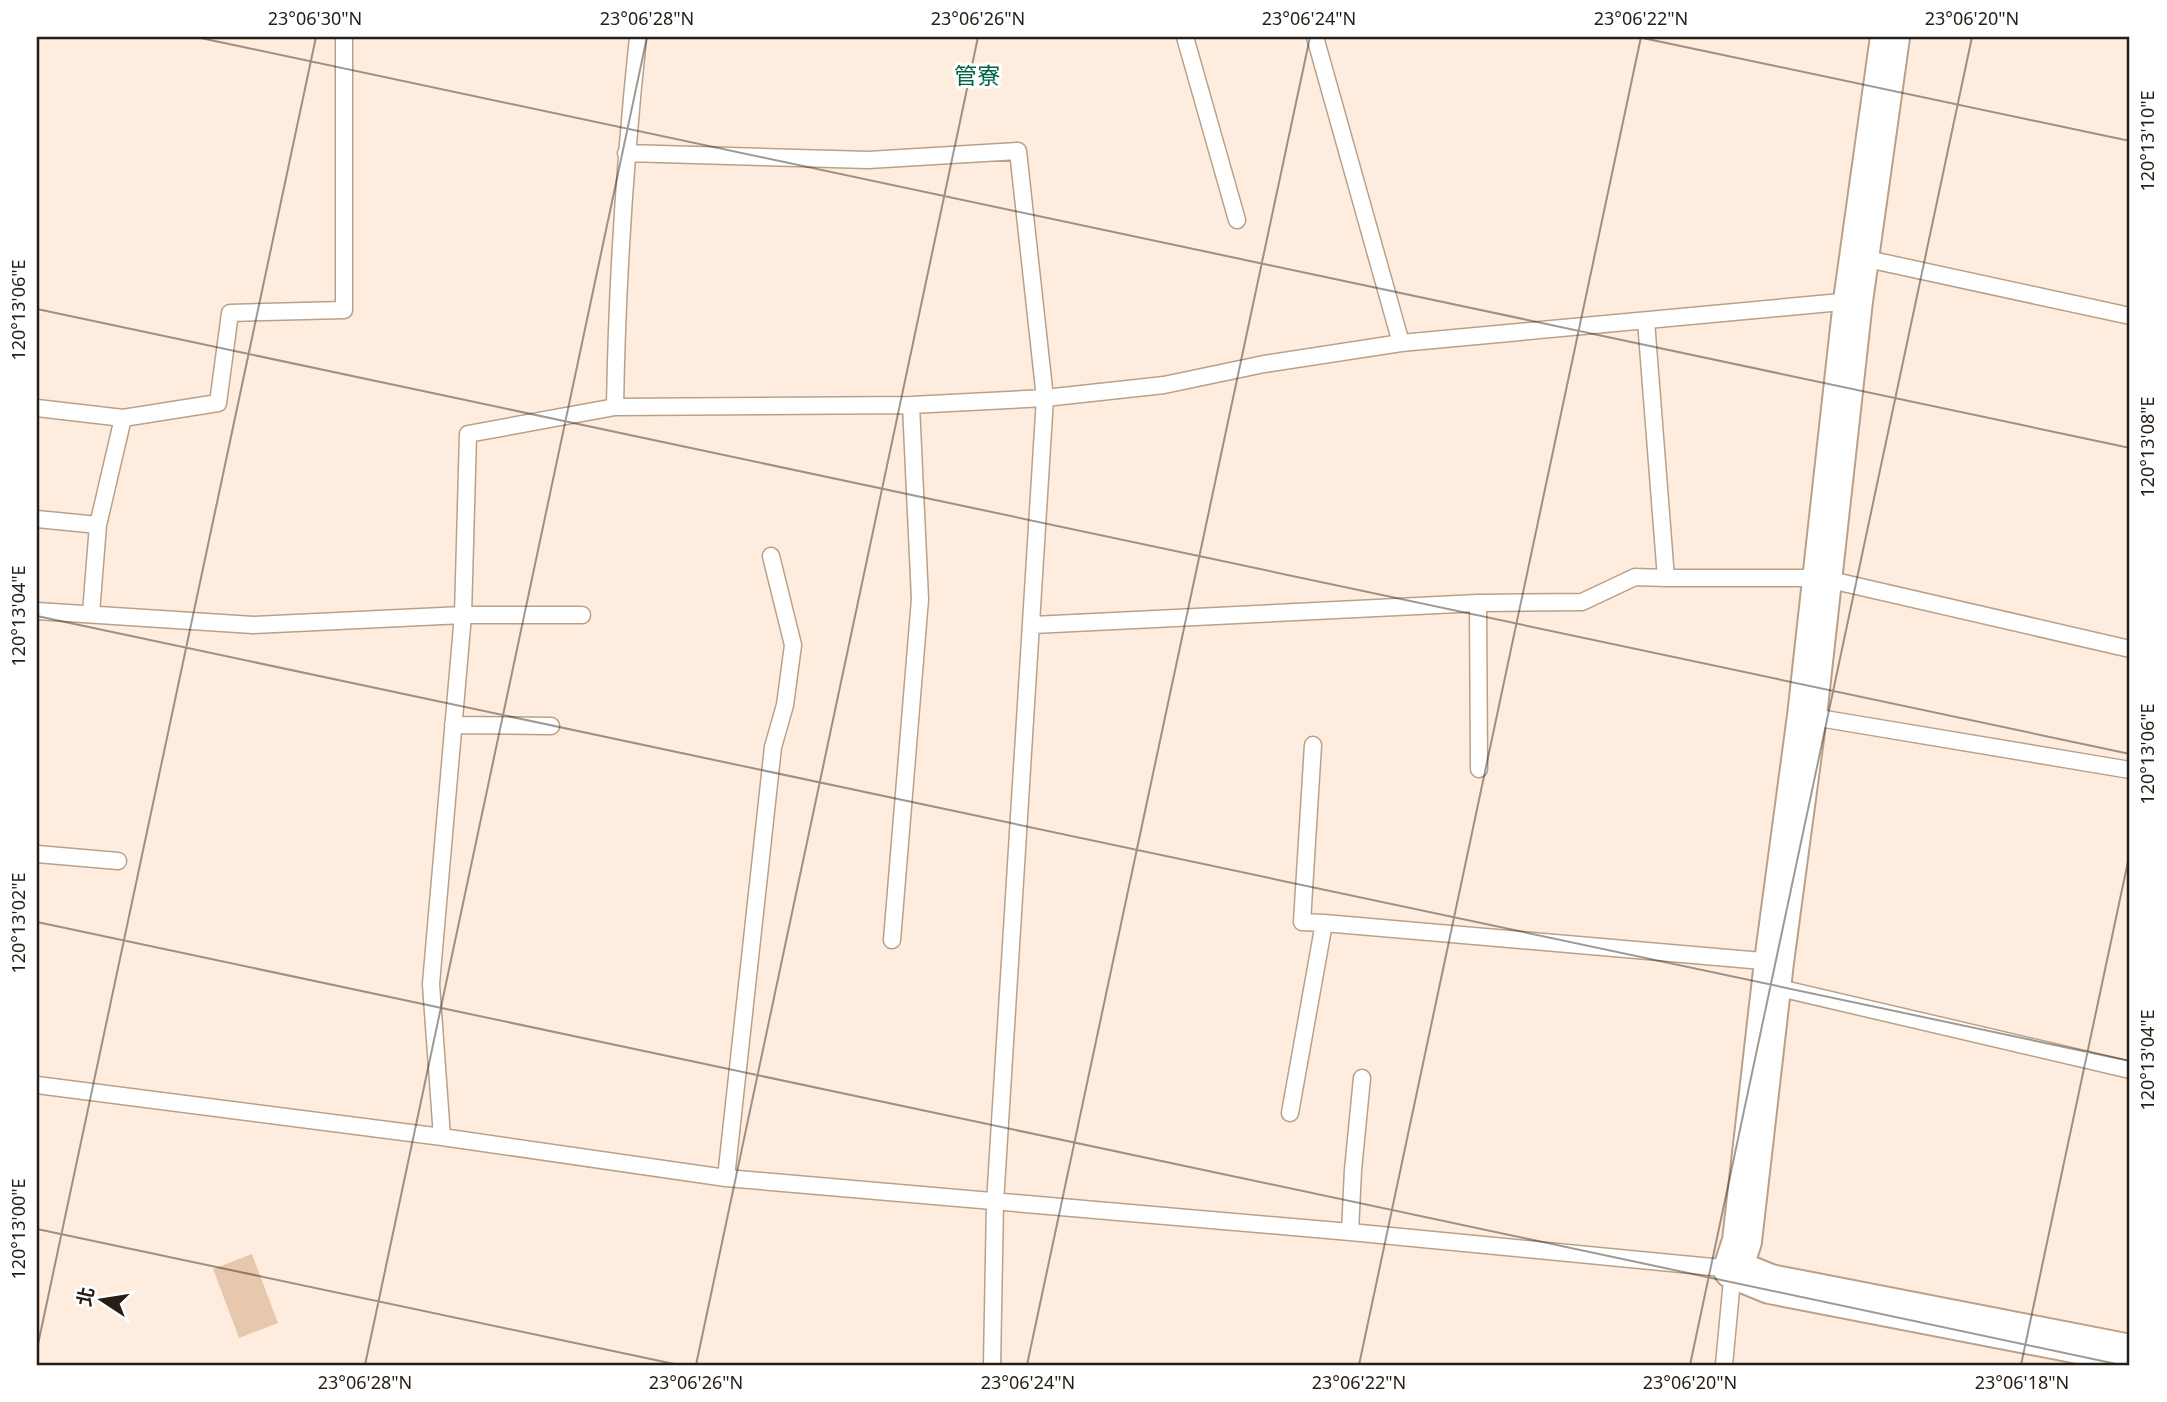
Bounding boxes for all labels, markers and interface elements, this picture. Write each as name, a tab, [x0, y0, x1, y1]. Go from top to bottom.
text: 23°06'30"N	[268, 6, 362, 30]
text: 23°06'28"N	[600, 6, 694, 30]
text: 23°06'26"N	[931, 6, 1025, 30]
text: 23°06'24"N	[1262, 6, 1356, 30]
text: 23°06'22"N	[1594, 6, 1688, 30]
text: 23°06'20"N	[1925, 6, 2019, 30]
district label: 管寮	[954, 59, 1000, 91]
text: 120°13'10"E	[2135, 90, 2159, 192]
text: 120°13'06"E	[6, 259, 30, 361]
text: 120°13'08"E	[2135, 396, 2159, 498]
text: 120°13'04"E	[6, 565, 30, 667]
text: 120°13'06"E	[2135, 703, 2159, 805]
text: 120°13'02"E	[6, 872, 30, 974]
text: 120°13'04"E	[2135, 1009, 2159, 1111]
text: 120°13'00"E	[6, 1178, 30, 1280]
north arrow	[66, 1266, 136, 1336]
text: 北	[71, 1284, 100, 1308]
text: 23°06'28"N	[318, 1370, 412, 1394]
text: 23°06'26"N	[649, 1370, 743, 1394]
text: 23°06'24"N	[981, 1370, 1075, 1394]
text: 23°06'22"N	[1312, 1370, 1406, 1394]
text: 23°06'20"N	[1643, 1370, 1737, 1394]
text: 23°06'18"N	[1975, 1370, 2069, 1394]

